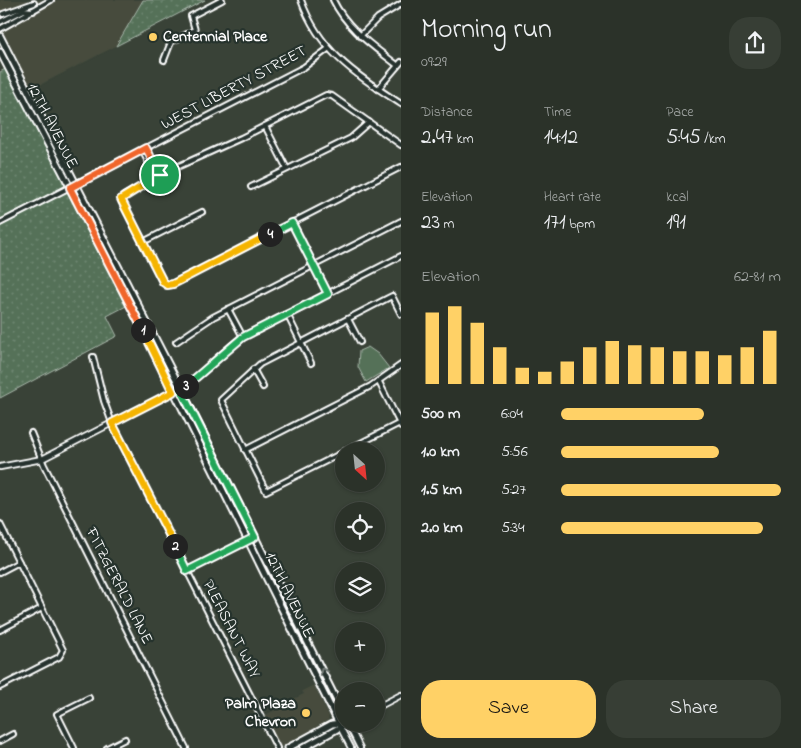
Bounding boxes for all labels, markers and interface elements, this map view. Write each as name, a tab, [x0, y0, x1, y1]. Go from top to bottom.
text: Morning run	[421, 10, 552, 51]
button: share	[729, 17, 781, 69]
place label: Centennial Place	[163, 25, 268, 49]
marker: Centennial Place	[147, 31, 159, 43]
street label: WEST LIBERTY STREET	[157, 39, 311, 137]
text: 09:29	[421, 50, 447, 74]
street label: 12TH AVENUE	[20, 79, 84, 173]
text: Distance	[421, 102, 473, 123]
text: Time	[544, 102, 571, 123]
text: Pace	[666, 102, 694, 123]
text: 2.47	[421, 123, 453, 153]
text: 14:12	[544, 123, 578, 153]
text: 5:45	[666, 123, 701, 153]
text: km	[453, 129, 474, 150]
text: /km	[701, 129, 726, 150]
pin	[139, 154, 181, 196]
icon: arrive	[146, 161, 174, 189]
text: Elevation	[421, 187, 472, 208]
text: Heart rate	[544, 187, 601, 208]
text: kcal	[666, 187, 689, 208]
text: 23	[421, 208, 440, 238]
text: 171	[544, 208, 566, 238]
text: 191	[666, 208, 686, 238]
text: m	[440, 214, 455, 235]
text: bpm	[566, 214, 595, 235]
pin: 4	[258, 222, 282, 246]
text: 4	[268, 224, 273, 245]
text: Elevation	[421, 265, 480, 289]
text: 62–81 m	[734, 265, 781, 289]
pin: 1	[130, 318, 156, 342]
text: 1	[141, 320, 146, 341]
pin: 3	[174, 374, 198, 398]
text: 3	[184, 376, 189, 397]
text: 500 m	[421, 402, 460, 426]
text: 6:04	[501, 402, 523, 426]
text: 1.0 km	[421, 440, 460, 464]
text: 5:56	[501, 440, 528, 464]
north arrow	[335, 442, 385, 492]
map controls	[335, 442, 385, 732]
text: 1.5 km	[421, 478, 462, 502]
text: 5:27	[501, 478, 526, 502]
button: locate	[335, 502, 385, 552]
text: 2.0 km	[421, 516, 463, 540]
text: 5:34	[501, 516, 525, 540]
street label: FITZGERALD LANE	[79, 523, 159, 649]
pin: 2	[162, 534, 188, 558]
text: 2	[172, 536, 179, 557]
street label: 12TH AVENUE	[258, 548, 320, 642]
button: layers	[335, 562, 385, 612]
street label: PLEASANT WAY	[196, 576, 266, 683]
button: +	[335, 622, 385, 672]
one-way arrow	[318, 667, 329, 676]
button: Save	[421, 680, 596, 738]
button: Share	[606, 680, 781, 738]
button: −	[335, 682, 385, 732]
place label: Palm Plaza Chevron	[225, 692, 296, 734]
marker: Palm Plaza Chevron	[300, 707, 312, 719]

